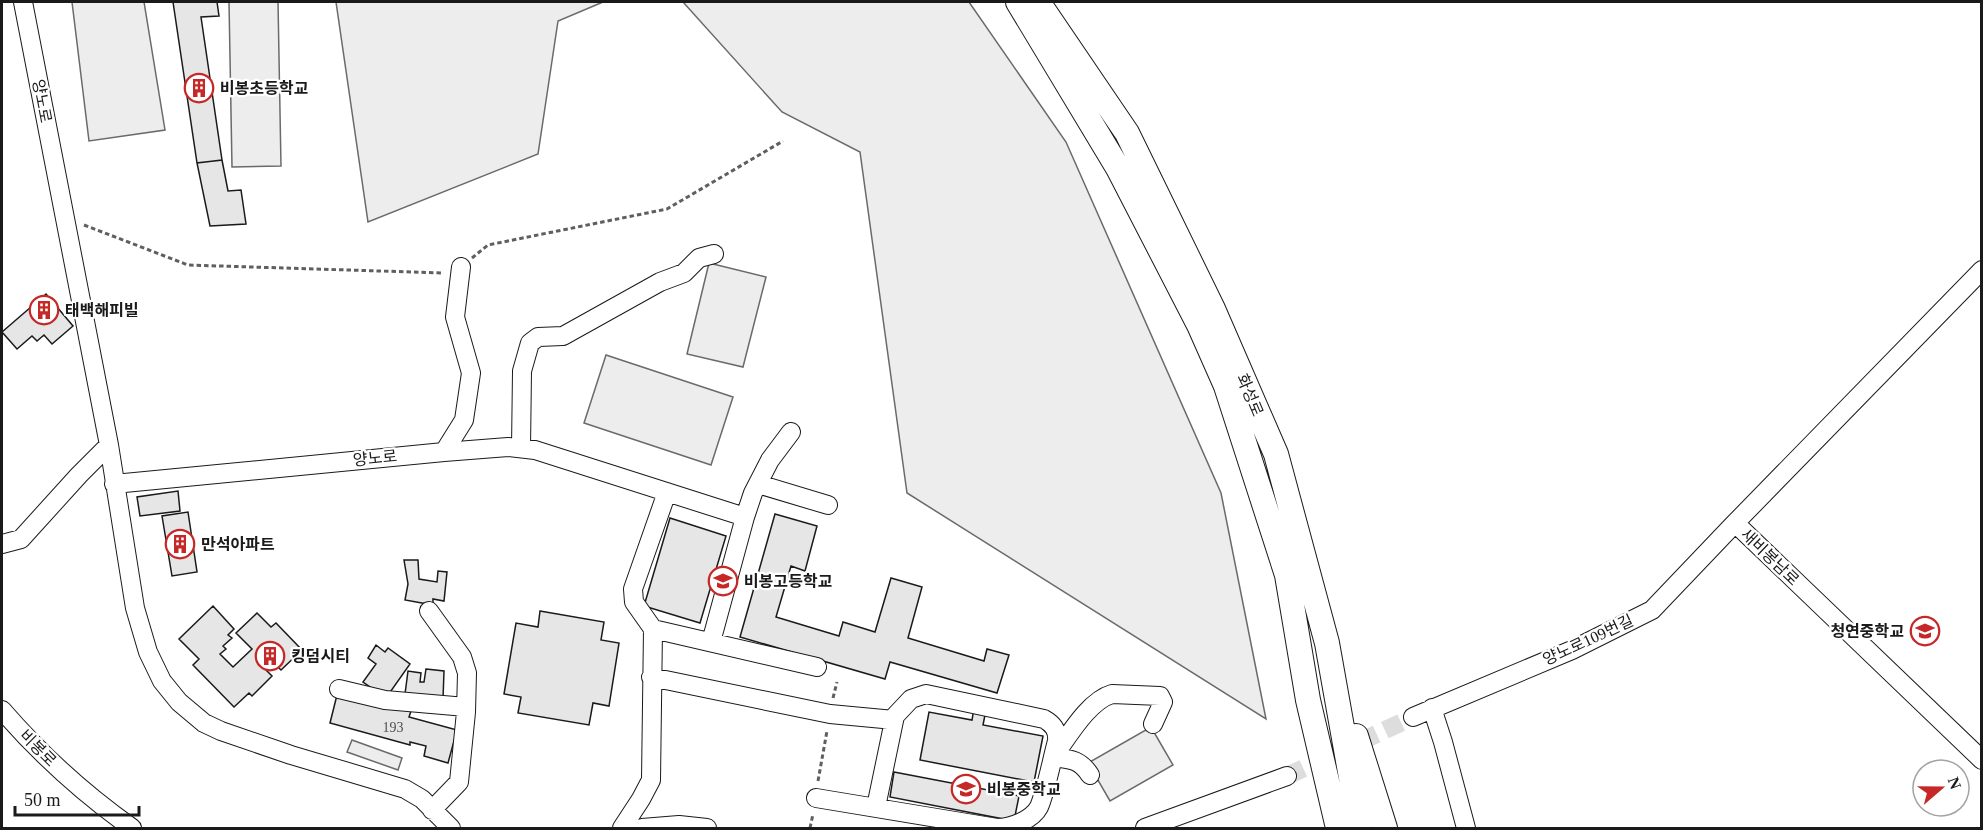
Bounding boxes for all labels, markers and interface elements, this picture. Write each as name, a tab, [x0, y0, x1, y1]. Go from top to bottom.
building icon: 비봉초등학교	[183, 72, 215, 104]
street label: 양노로	[29, 78, 55, 125]
place label: 비봉초등학교	[220, 79, 309, 97]
building icon: 태백해피빌	[28, 294, 60, 326]
place label: 태백해피빌	[65, 302, 139, 319]
street label: 화성로	[1234, 371, 1267, 419]
street label: 양노로	[352, 447, 398, 469]
street label: 새비봉남로	[1738, 525, 1803, 589]
building icon: 만석아파트	[164, 528, 196, 560]
place label: 만석아파트	[201, 536, 275, 553]
school or university icon: 비봉고등학교	[707, 565, 739, 597]
place label: 비봉고등학교	[744, 572, 833, 590]
street label: 양노로109번길	[1540, 612, 1636, 668]
school or university icon: 청연중학교	[1909, 615, 1941, 647]
place label: 청연중학교	[1830, 622, 1904, 640]
building icon: 킹덤시티	[254, 640, 286, 672]
place label: 킹덤시티	[291, 648, 350, 665]
house number: 193	[383, 720, 404, 735]
street label: 비봉로	[16, 726, 60, 770]
north arrow	[1911, 758, 1971, 818]
school or university icon: 비봉중학교	[950, 773, 982, 805]
text: N	[1945, 775, 1965, 792]
scale bar	[15, 779, 140, 817]
place label: 비봉중학교	[987, 780, 1061, 798]
text: 50 m	[24, 790, 61, 810]

